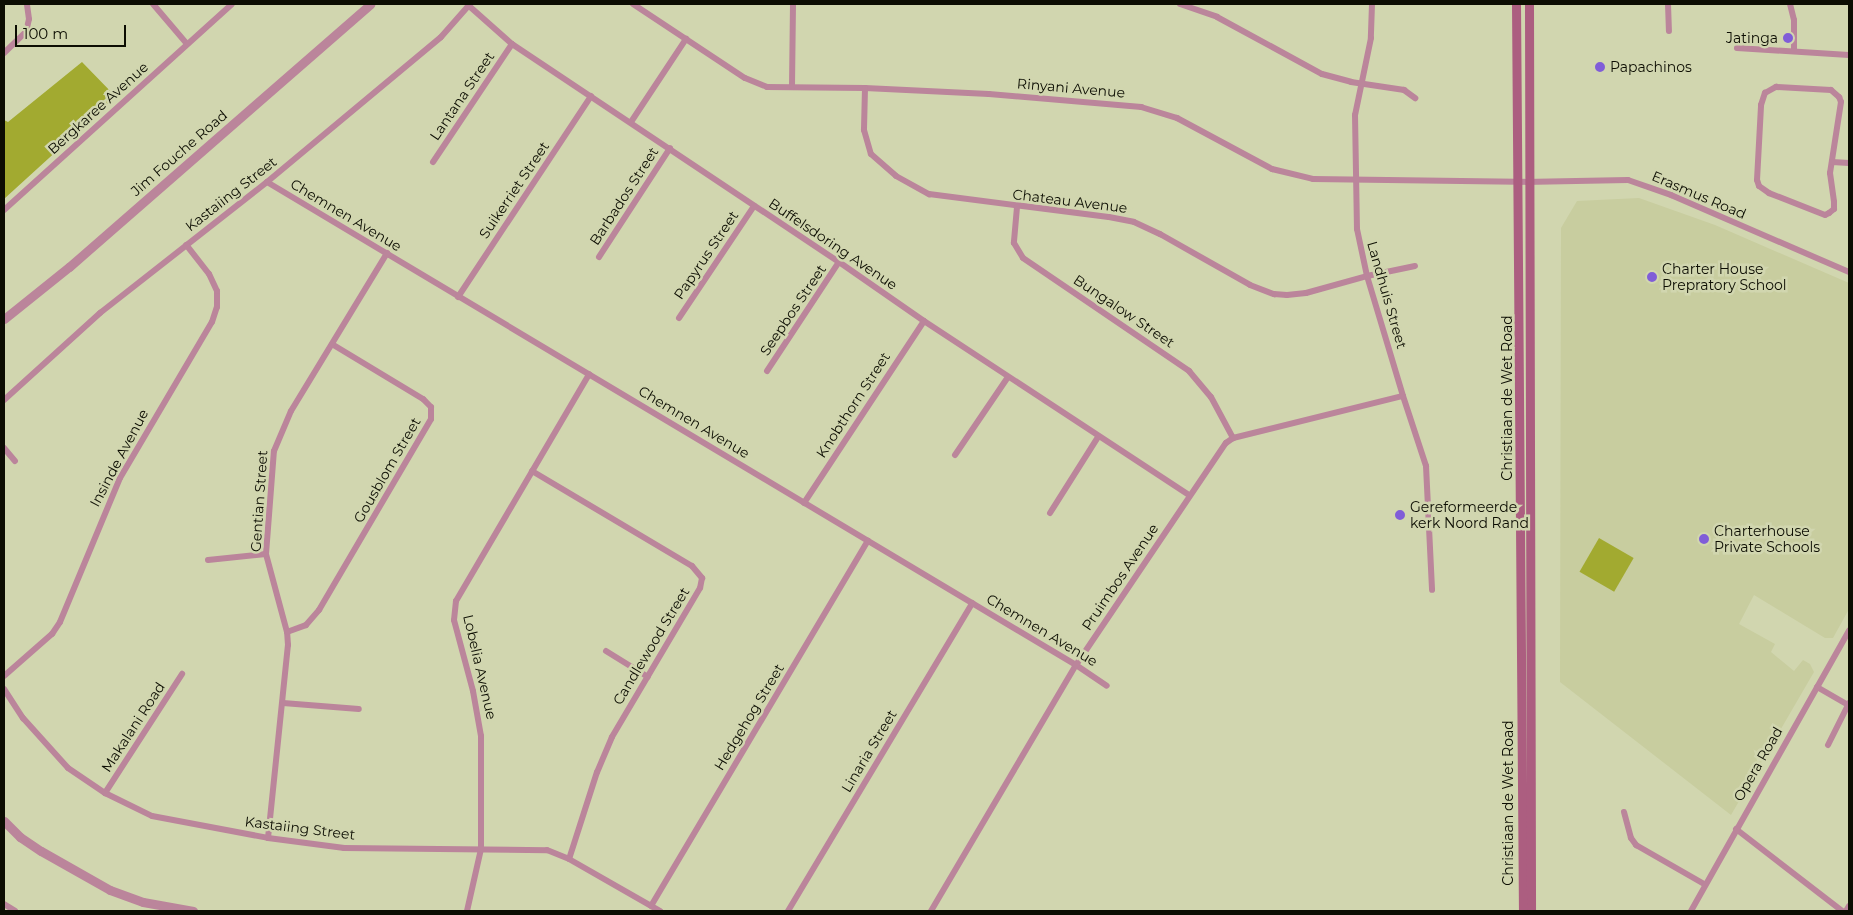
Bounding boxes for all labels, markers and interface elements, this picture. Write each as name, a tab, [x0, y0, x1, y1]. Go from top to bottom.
scale bar	[18, 15, 129, 47]
text: 100 m	[23, 24, 68, 43]
place label: Jatinga	[1726, 30, 1778, 46]
marker: Jatinga	[1782, 32, 1794, 44]
street label: Lantana Street	[426, 48, 498, 144]
street label: Bergkaree Avenue	[44, 58, 152, 158]
place label: Papachinos	[1610, 59, 1692, 75]
marker: Papachinos	[1594, 61, 1606, 73]
street label: Rinyani Avenue	[1016, 75, 1126, 101]
street label: Jim Fouche Road	[127, 107, 231, 199]
street label: Suikerriet Street	[475, 138, 553, 242]
street label: Barbados Street	[586, 144, 662, 248]
street label: Kastaiing Street	[182, 153, 280, 235]
street label: Erasmus Road	[1649, 168, 1749, 222]
street label: Chemnen Avenue	[287, 175, 405, 255]
street label: Chateau Avenue	[1012, 186, 1128, 216]
street label: Buffelsdoring Avenue	[765, 195, 901, 293]
street label: Papyrus Street	[670, 208, 742, 302]
street label: Landhuis Street	[1364, 239, 1410, 351]
street label: Seepbos Street	[756, 261, 830, 359]
place label: Charter House Prepratory School	[1662, 261, 1787, 294]
street label: Bungalow Street	[1070, 271, 1178, 351]
marker: Charter House Prepratory School	[1646, 271, 1658, 283]
street label: Christiaan de Wet Road	[1499, 315, 1515, 481]
street label: Knobthorn Street	[813, 349, 893, 461]
street label: Chemnen Avenue	[635, 382, 753, 462]
street label: Insinde Avenue	[86, 406, 152, 510]
street label: Gousblom Street	[350, 414, 424, 526]
street label: Gentian Street	[247, 450, 271, 552]
place label: Gereformeerde kerk Noord Rand	[1410, 499, 1529, 532]
marker: Gereformeerde kerk Noord Rand	[1394, 509, 1406, 521]
street label: Pruimbos Avenue	[1078, 520, 1162, 634]
place label: Charterhouse Private Schools	[1714, 523, 1820, 556]
marker: Charterhouse Private Schools	[1698, 533, 1710, 545]
street label: Candlewood Street	[609, 584, 693, 708]
street label: Chemnen Avenue	[983, 590, 1101, 670]
street label: Lobelia Avenue	[460, 613, 500, 721]
street label: Hedgehog Street	[711, 661, 787, 773]
street label: Makalani Road	[98, 679, 168, 775]
street label: Linaria Street	[838, 707, 900, 795]
street label: Christiaan de Wet Road	[1500, 720, 1516, 886]
street label: Opera Road	[1730, 724, 1786, 804]
street label: Kastaiing Street	[244, 813, 356, 843]

